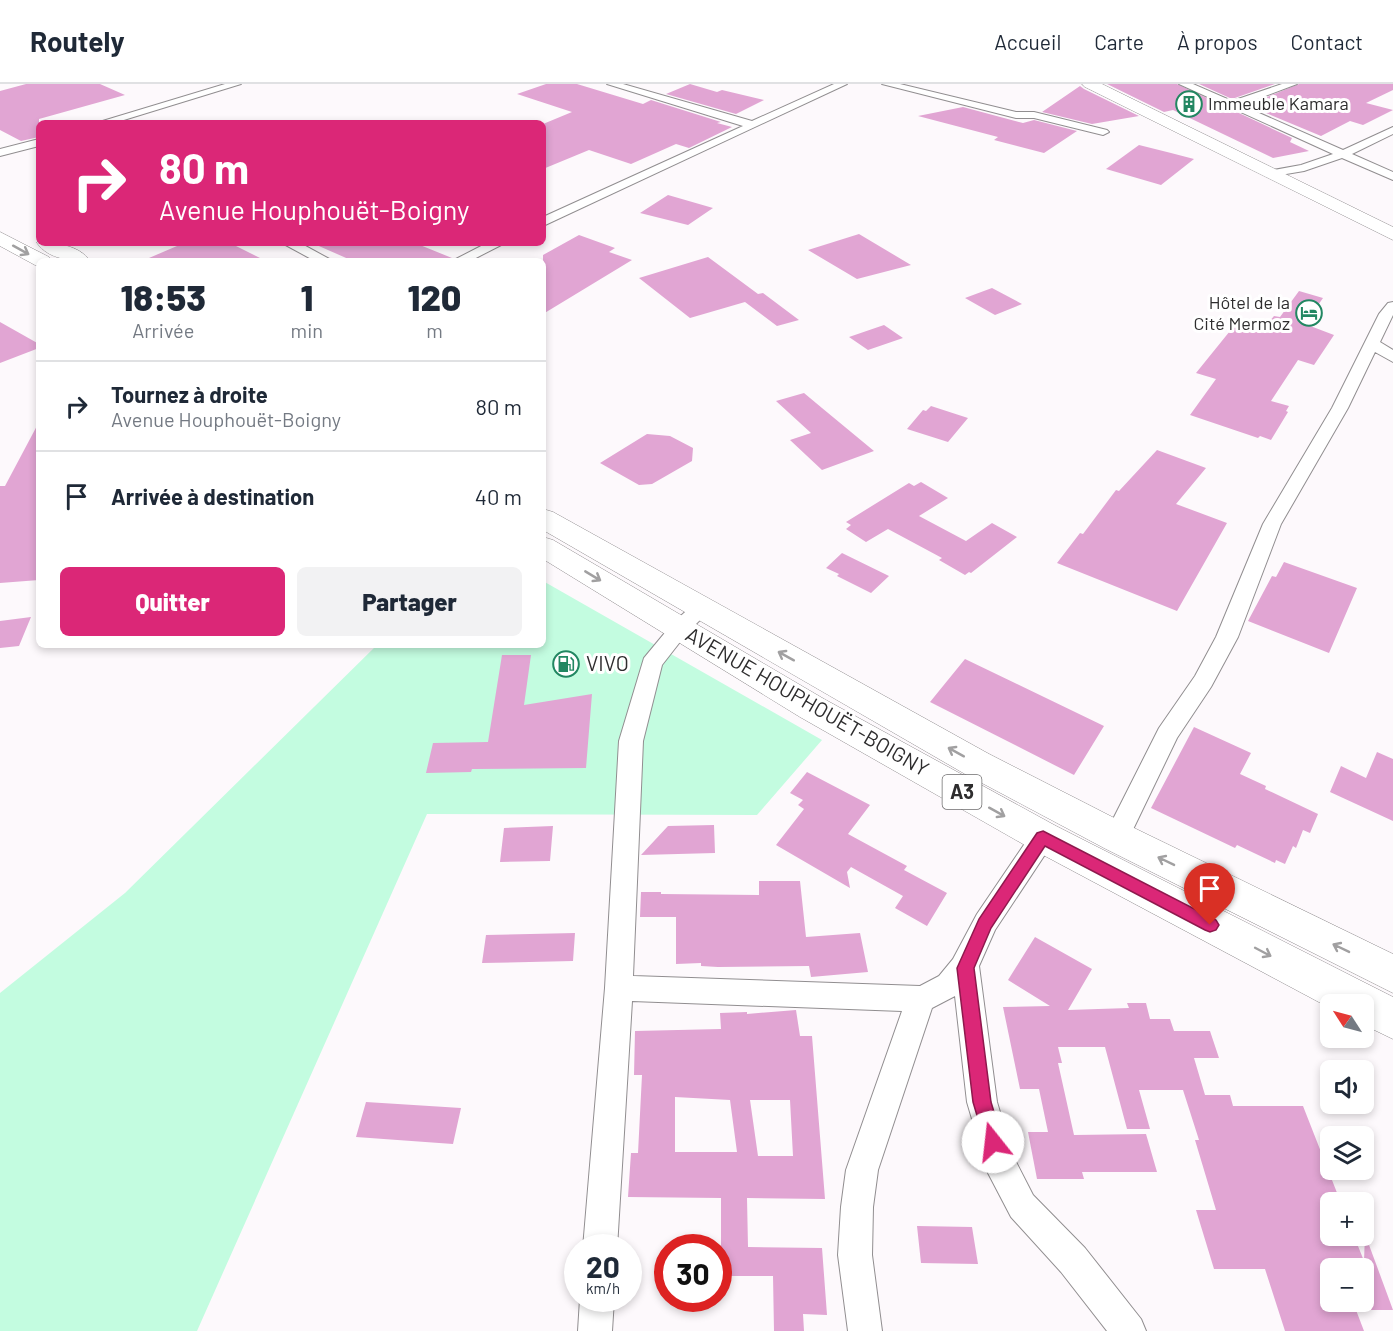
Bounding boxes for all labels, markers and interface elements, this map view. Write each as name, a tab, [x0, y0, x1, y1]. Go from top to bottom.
text: Routely	[30, 24, 125, 58]
text: Accueil	[994, 29, 1061, 54]
text: Carte	[1094, 29, 1144, 54]
text: À propos	[1177, 29, 1258, 54]
text: Contact	[1291, 29, 1363, 54]
building icon: Immeuble Kamara	[1174, 89, 1204, 119]
place label: Immeuble Kamara	[1208, 92, 1349, 114]
text: 80 m	[159, 142, 249, 192]
icon: right	[60, 144, 138, 222]
text: Avenue Houphouët-Boigny	[159, 193, 469, 225]
one-way arrow	[12, 244, 29, 256]
text: 18:53	[121, 275, 206, 318]
text: 1	[300, 275, 313, 318]
text: 120	[408, 275, 461, 318]
place label: Hôtel de la Cité Mermoz	[1193, 291, 1290, 334]
hotel icon: Hôtel de la Cité Mermoz	[1294, 298, 1324, 328]
text: Arrivée	[132, 318, 194, 342]
text: min	[291, 318, 323, 342]
text: m	[426, 318, 443, 342]
text: Tournez à droite	[111, 381, 268, 407]
icon: right	[60, 390, 93, 423]
text: 80 m	[476, 393, 522, 419]
text: Avenue Houphouët-Boigny	[111, 407, 341, 431]
icon: arrive	[60, 480, 93, 513]
text: Arrivée à destination	[111, 483, 314, 509]
text: 40 m	[475, 483, 522, 509]
button: Quitter	[60, 567, 285, 636]
button: Partager	[297, 567, 522, 636]
one-way arrow	[584, 570, 601, 582]
street label: AVENUE HOUPHOUËT-BOIGNY	[682, 621, 934, 781]
fuel station icon: VIVO	[551, 649, 581, 679]
place label: VIVO	[586, 650, 629, 675]
one-way arrow	[778, 650, 795, 662]
one-way arrow	[948, 745, 965, 757]
road number: A3	[942, 775, 982, 809]
one-way arrow	[988, 806, 1005, 818]
one-way arrow	[1157, 855, 1175, 867]
pin	[1184, 863, 1235, 925]
icon: arrive	[1193, 872, 1226, 905]
one-way arrow	[1332, 941, 1350, 953]
one-way arrow	[1253, 947, 1271, 958]
north arrow	[1320, 994, 1374, 1048]
map controls	[1320, 994, 1374, 1312]
button: sound	[1320, 1060, 1374, 1114]
position arrow	[961, 1110, 1025, 1174]
button: layers	[1320, 1126, 1374, 1180]
button: +	[1320, 1192, 1374, 1246]
speed limit sign: 30	[654, 1234, 732, 1312]
text: 20	[586, 1248, 620, 1284]
button: −	[1320, 1258, 1374, 1312]
text: km/h	[586, 1279, 620, 1297]

